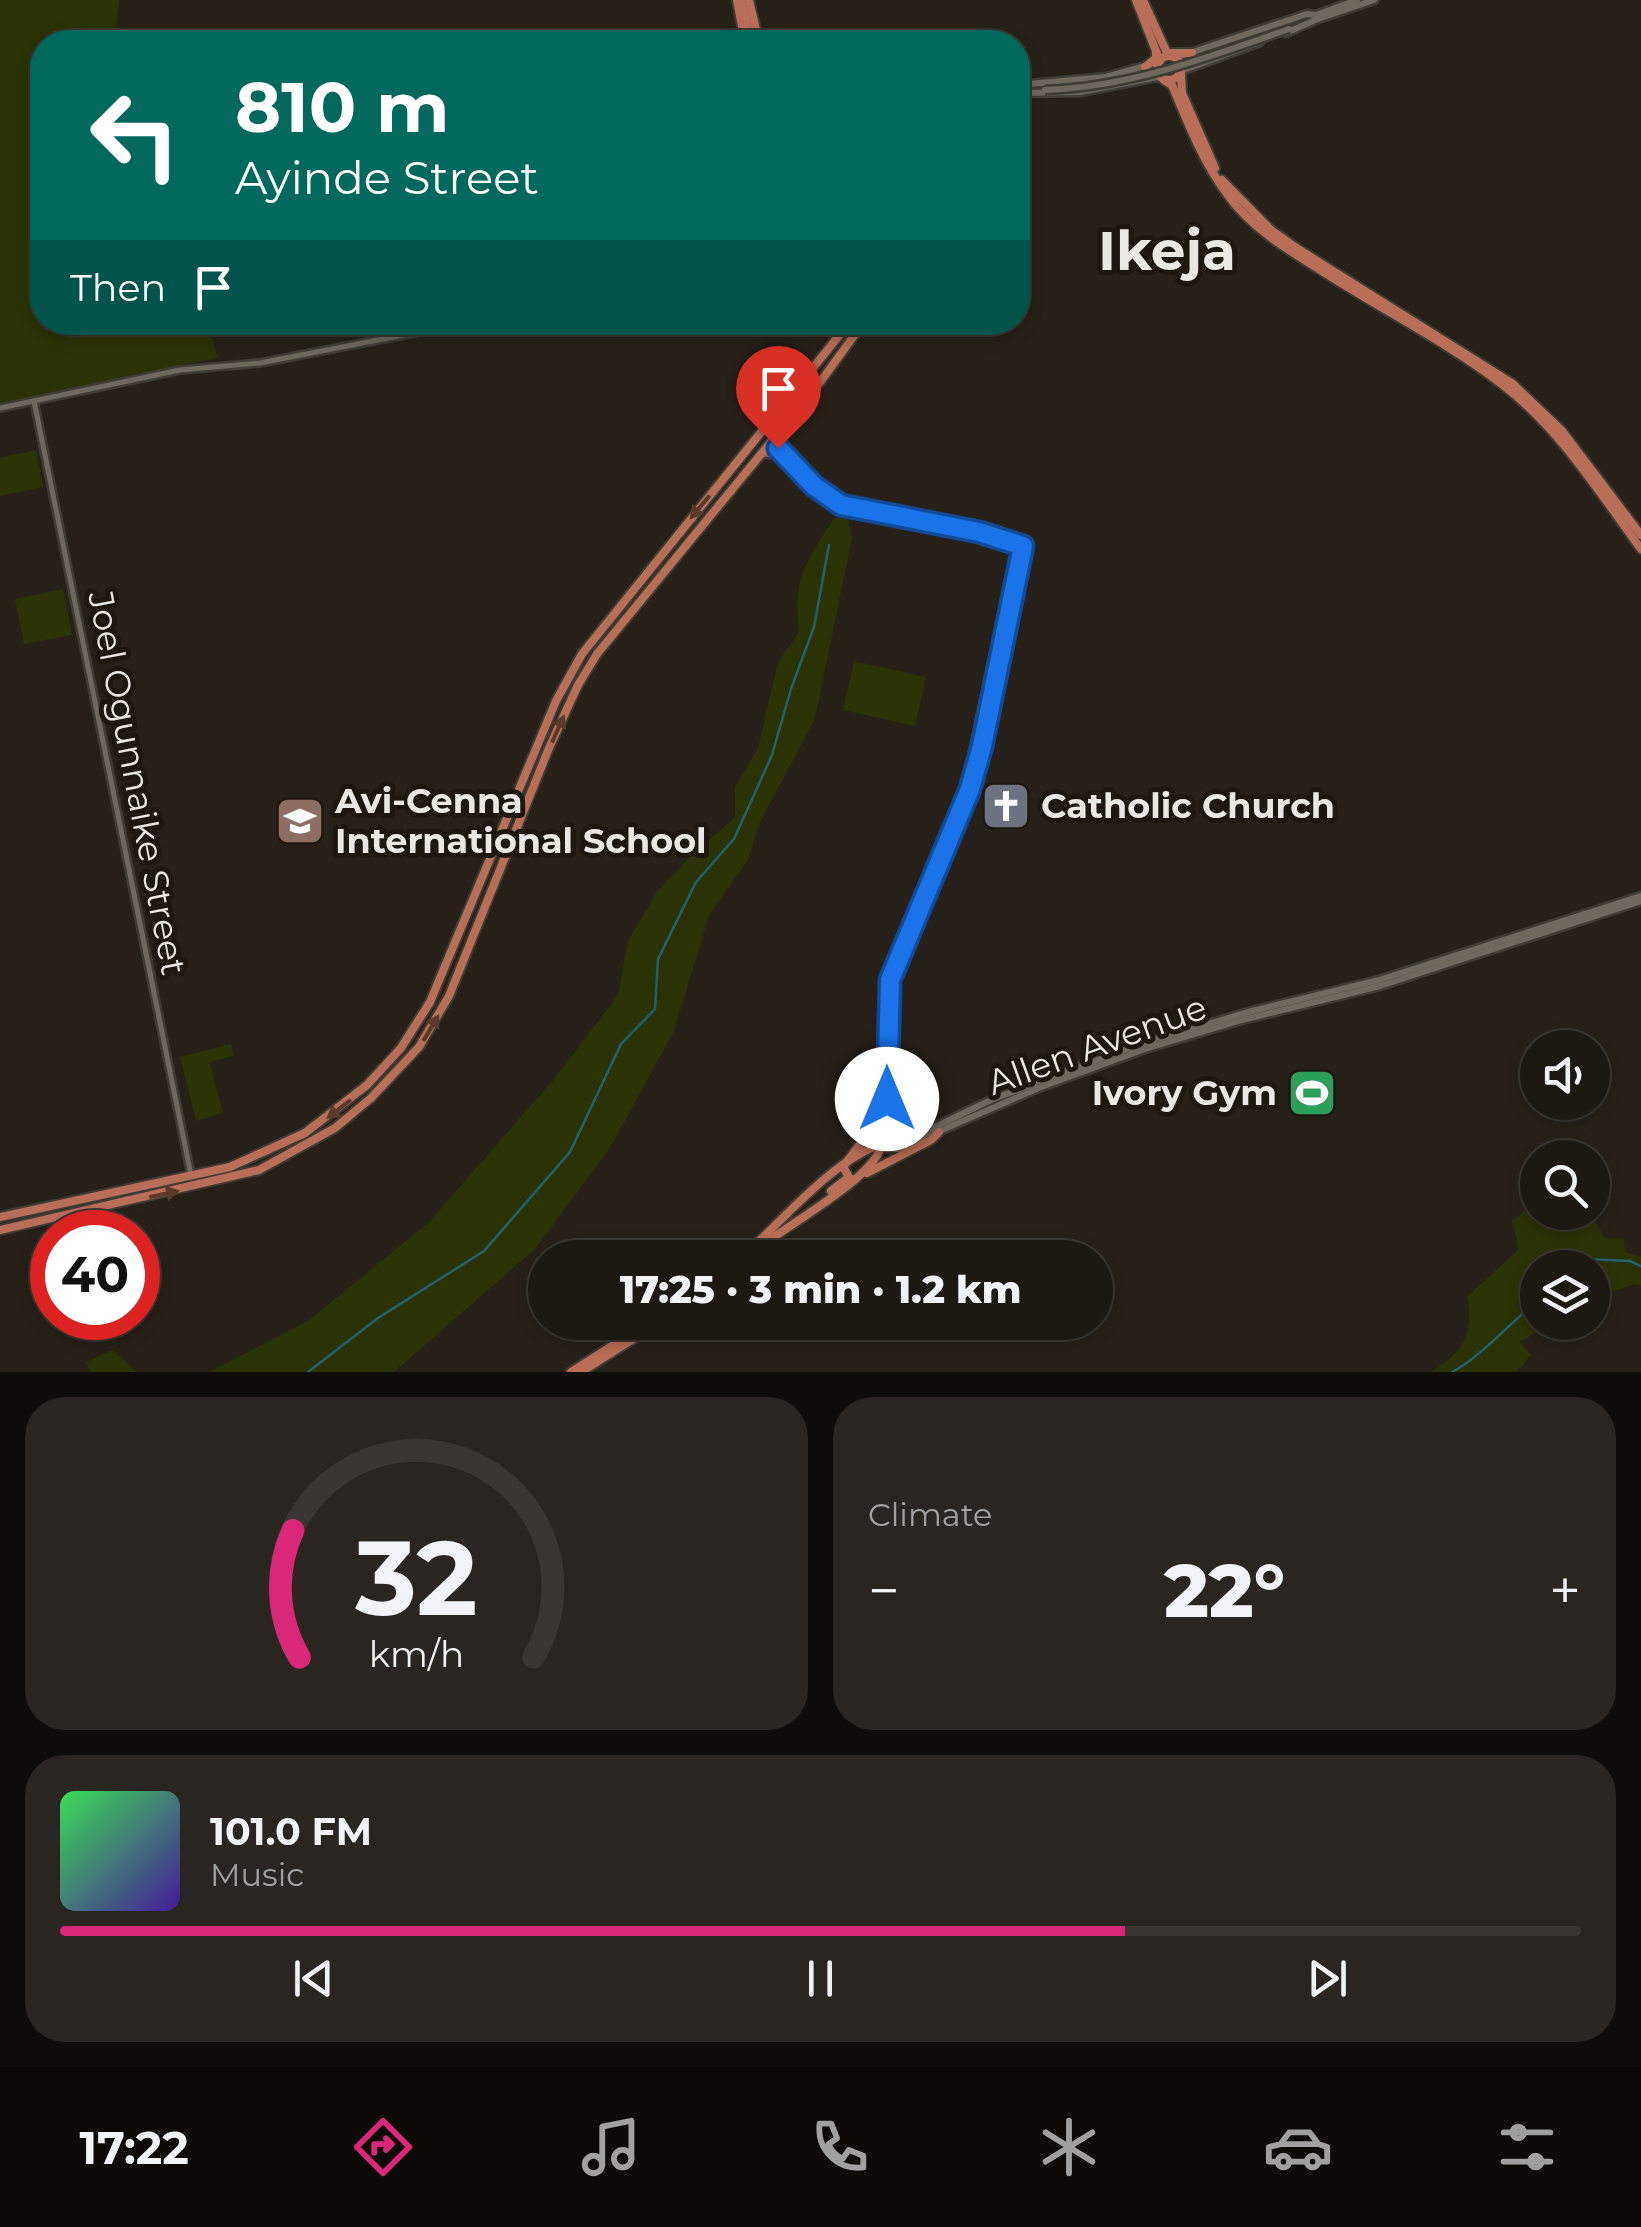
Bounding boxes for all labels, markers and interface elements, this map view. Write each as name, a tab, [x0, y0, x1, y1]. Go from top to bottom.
text: 810 m	[235, 64, 449, 150]
icon: left	[70, 70, 200, 200]
text: Ayinde Street	[235, 150, 539, 205]
district label: Ikeja	[1098, 217, 1236, 284]
icon: arrive	[186, 260, 241, 315]
text: Then	[70, 264, 166, 311]
pin	[736, 346, 821, 449]
icon: arrive	[751, 361, 806, 416]
one-way arrow	[690, 494, 711, 519]
street label: Joel Ogunnaike Street	[79, 587, 196, 978]
one-way arrow	[550, 714, 566, 744]
place label: Avi-Cenna International School	[334, 779, 707, 862]
church icon: Catholic Church	[980, 780, 1032, 832]
place label: Catholic Church	[1041, 784, 1335, 827]
school or university icon: Avi-Cenna International School	[274, 795, 326, 847]
street label: Allen Avenue	[981, 985, 1212, 1104]
one-way arrow	[422, 1014, 439, 1042]
map controls	[1520, 1030, 1610, 1340]
button: sound	[1520, 1030, 1610, 1120]
position arrow	[835, 1047, 939, 1151]
sports icon: Ivory Gym	[1286, 1067, 1338, 1119]
place label: Ivory Gym	[1092, 1071, 1277, 1114]
one-way arrow	[326, 1098, 352, 1118]
button: search	[1520, 1140, 1610, 1230]
one-way arrow	[148, 1185, 179, 1201]
speed limit sign: 40	[30, 1210, 160, 1340]
button: layers	[1520, 1250, 1610, 1340]
text: 17:25 · 3 min · 1.2 km	[620, 1266, 1021, 1313]
text: Climate	[868, 1495, 992, 1534]
text: 32	[354, 1514, 478, 1641]
text: 22°	[1164, 1544, 1285, 1636]
text: −	[868, 1557, 900, 1624]
text: +	[1549, 1557, 1581, 1624]
text: km/h	[369, 1632, 464, 1676]
text: 101.0 FM	[210, 1808, 372, 1855]
text: Music	[210, 1855, 304, 1894]
icon: previous	[286, 1951, 341, 2006]
icon: pause	[793, 1951, 848, 2006]
icon: next	[1300, 1951, 1355, 2006]
icon: directions	[348, 2112, 418, 2182]
icon: music	[576, 2112, 646, 2182]
icon: phone	[805, 2112, 875, 2182]
icon: climate	[1034, 2112, 1104, 2182]
icon: car	[1263, 2112, 1333, 2182]
icon: filters	[1492, 2112, 1562, 2182]
text: 17:22	[79, 2120, 189, 2175]

